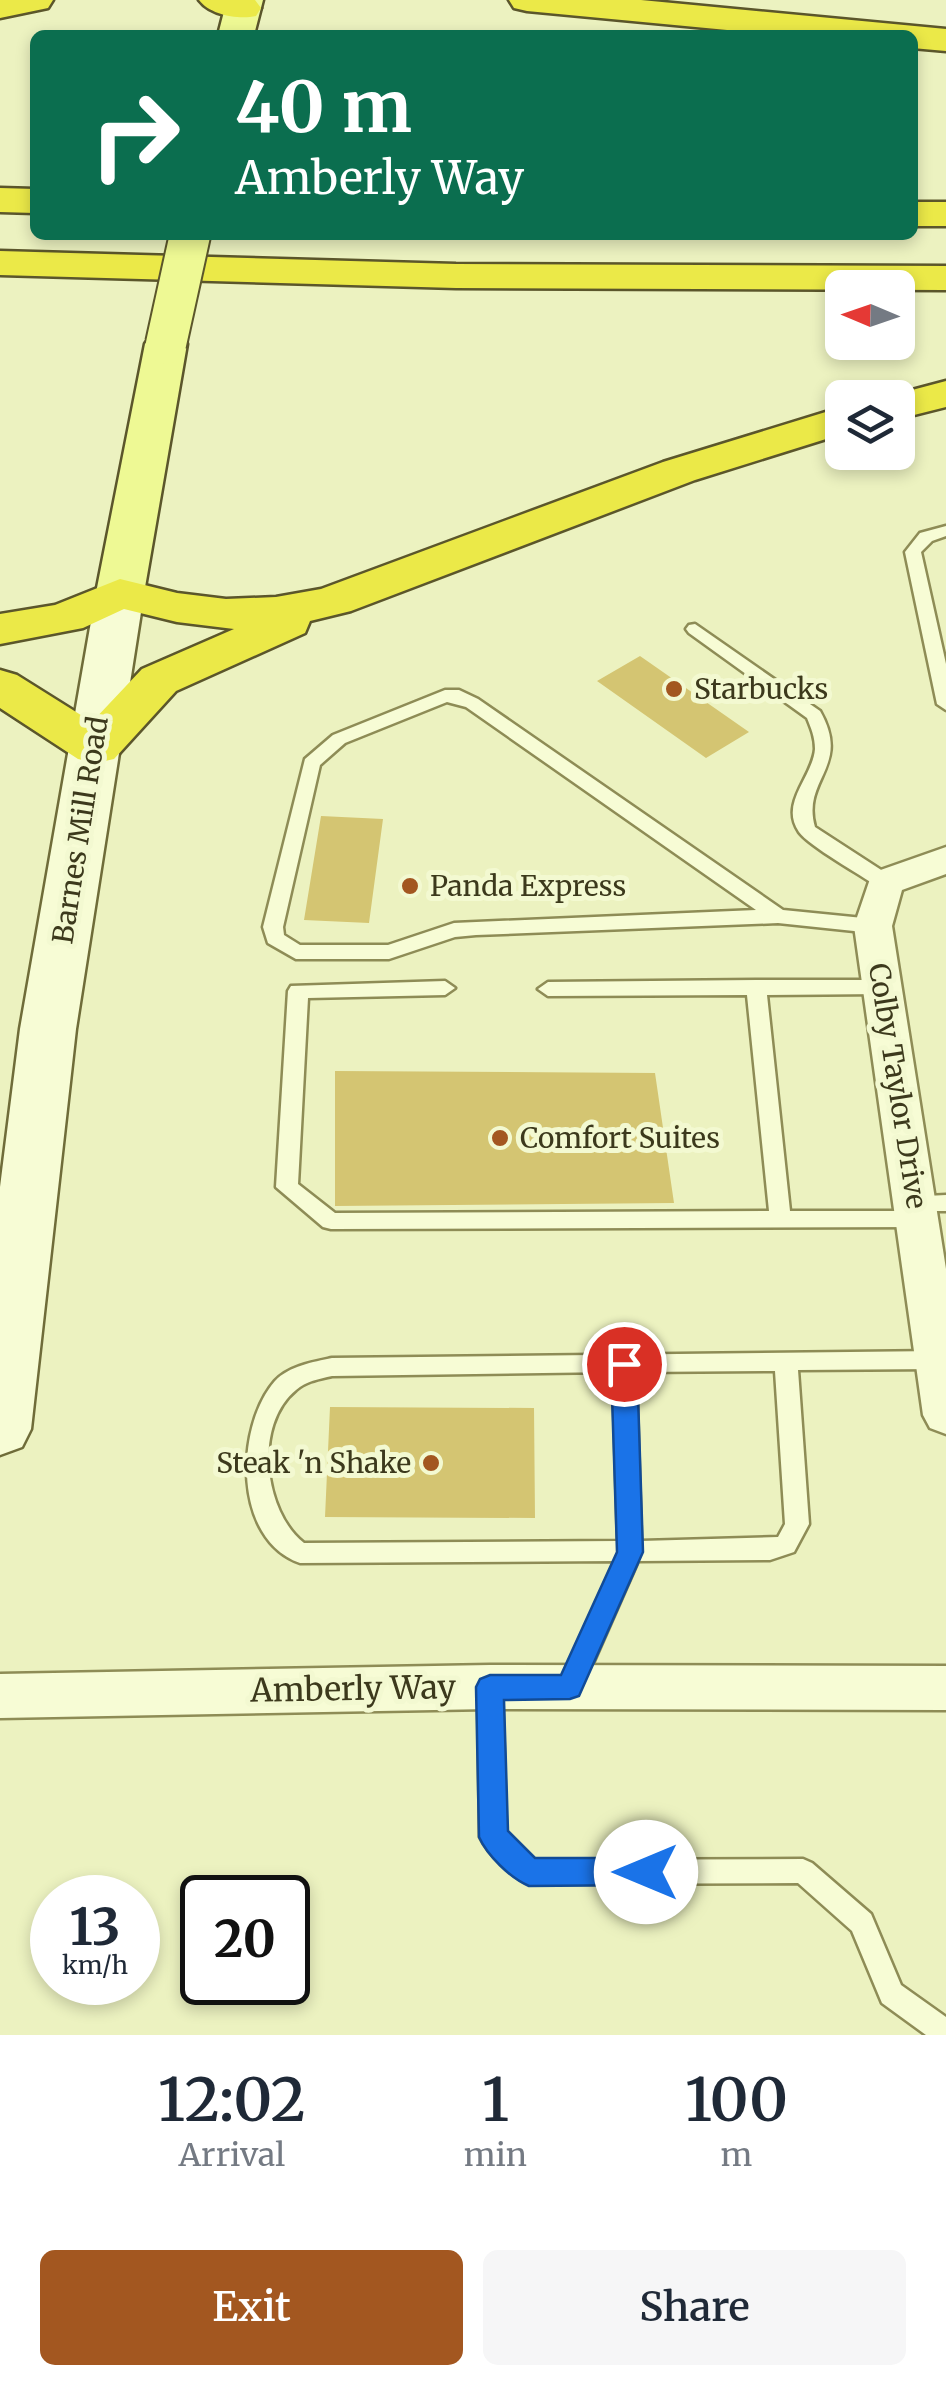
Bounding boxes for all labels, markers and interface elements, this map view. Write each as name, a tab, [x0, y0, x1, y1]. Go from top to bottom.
text: 40 m	[235, 63, 412, 151]
icon: right	[70, 70, 200, 200]
text: Amberly Way	[235, 150, 524, 206]
north arrow	[825, 270, 915, 360]
map controls	[825, 270, 915, 470]
button: layers	[825, 380, 915, 470]
place label: Starbucks	[694, 671, 828, 707]
marker: Starbucks	[663, 678, 685, 700]
street label: Barnes Mill Road	[44, 714, 116, 946]
place label: Panda Express	[430, 868, 626, 904]
marker: Panda Express	[399, 875, 421, 897]
street label: Colby Taylor Drive	[861, 961, 935, 1211]
place label: Comfort Suites	[520, 1120, 720, 1156]
marker: Comfort Suites	[489, 1127, 511, 1149]
pin	[582, 1322, 667, 1407]
icon: arrive	[597, 1337, 652, 1392]
place label: Steak 'n Shake	[216, 1445, 411, 1481]
marker: Steak 'n Shake	[420, 1452, 442, 1474]
street label: Amberly Way	[249, 1667, 457, 1711]
position arrow	[594, 1820, 698, 1924]
speed limit sign: 20	[180, 1875, 310, 2005]
text: 13	[70, 1896, 120, 1959]
text: km/h	[62, 1949, 128, 1981]
text: 12:02	[158, 2062, 306, 2137]
text: 1	[482, 2062, 509, 2137]
text: 100	[685, 2062, 788, 2137]
text: Arrival	[178, 2135, 285, 2175]
text: min	[464, 2135, 527, 2175]
text: m	[721, 2135, 752, 2175]
button: Exit	[40, 2250, 463, 2365]
button: Share	[483, 2250, 906, 2365]

